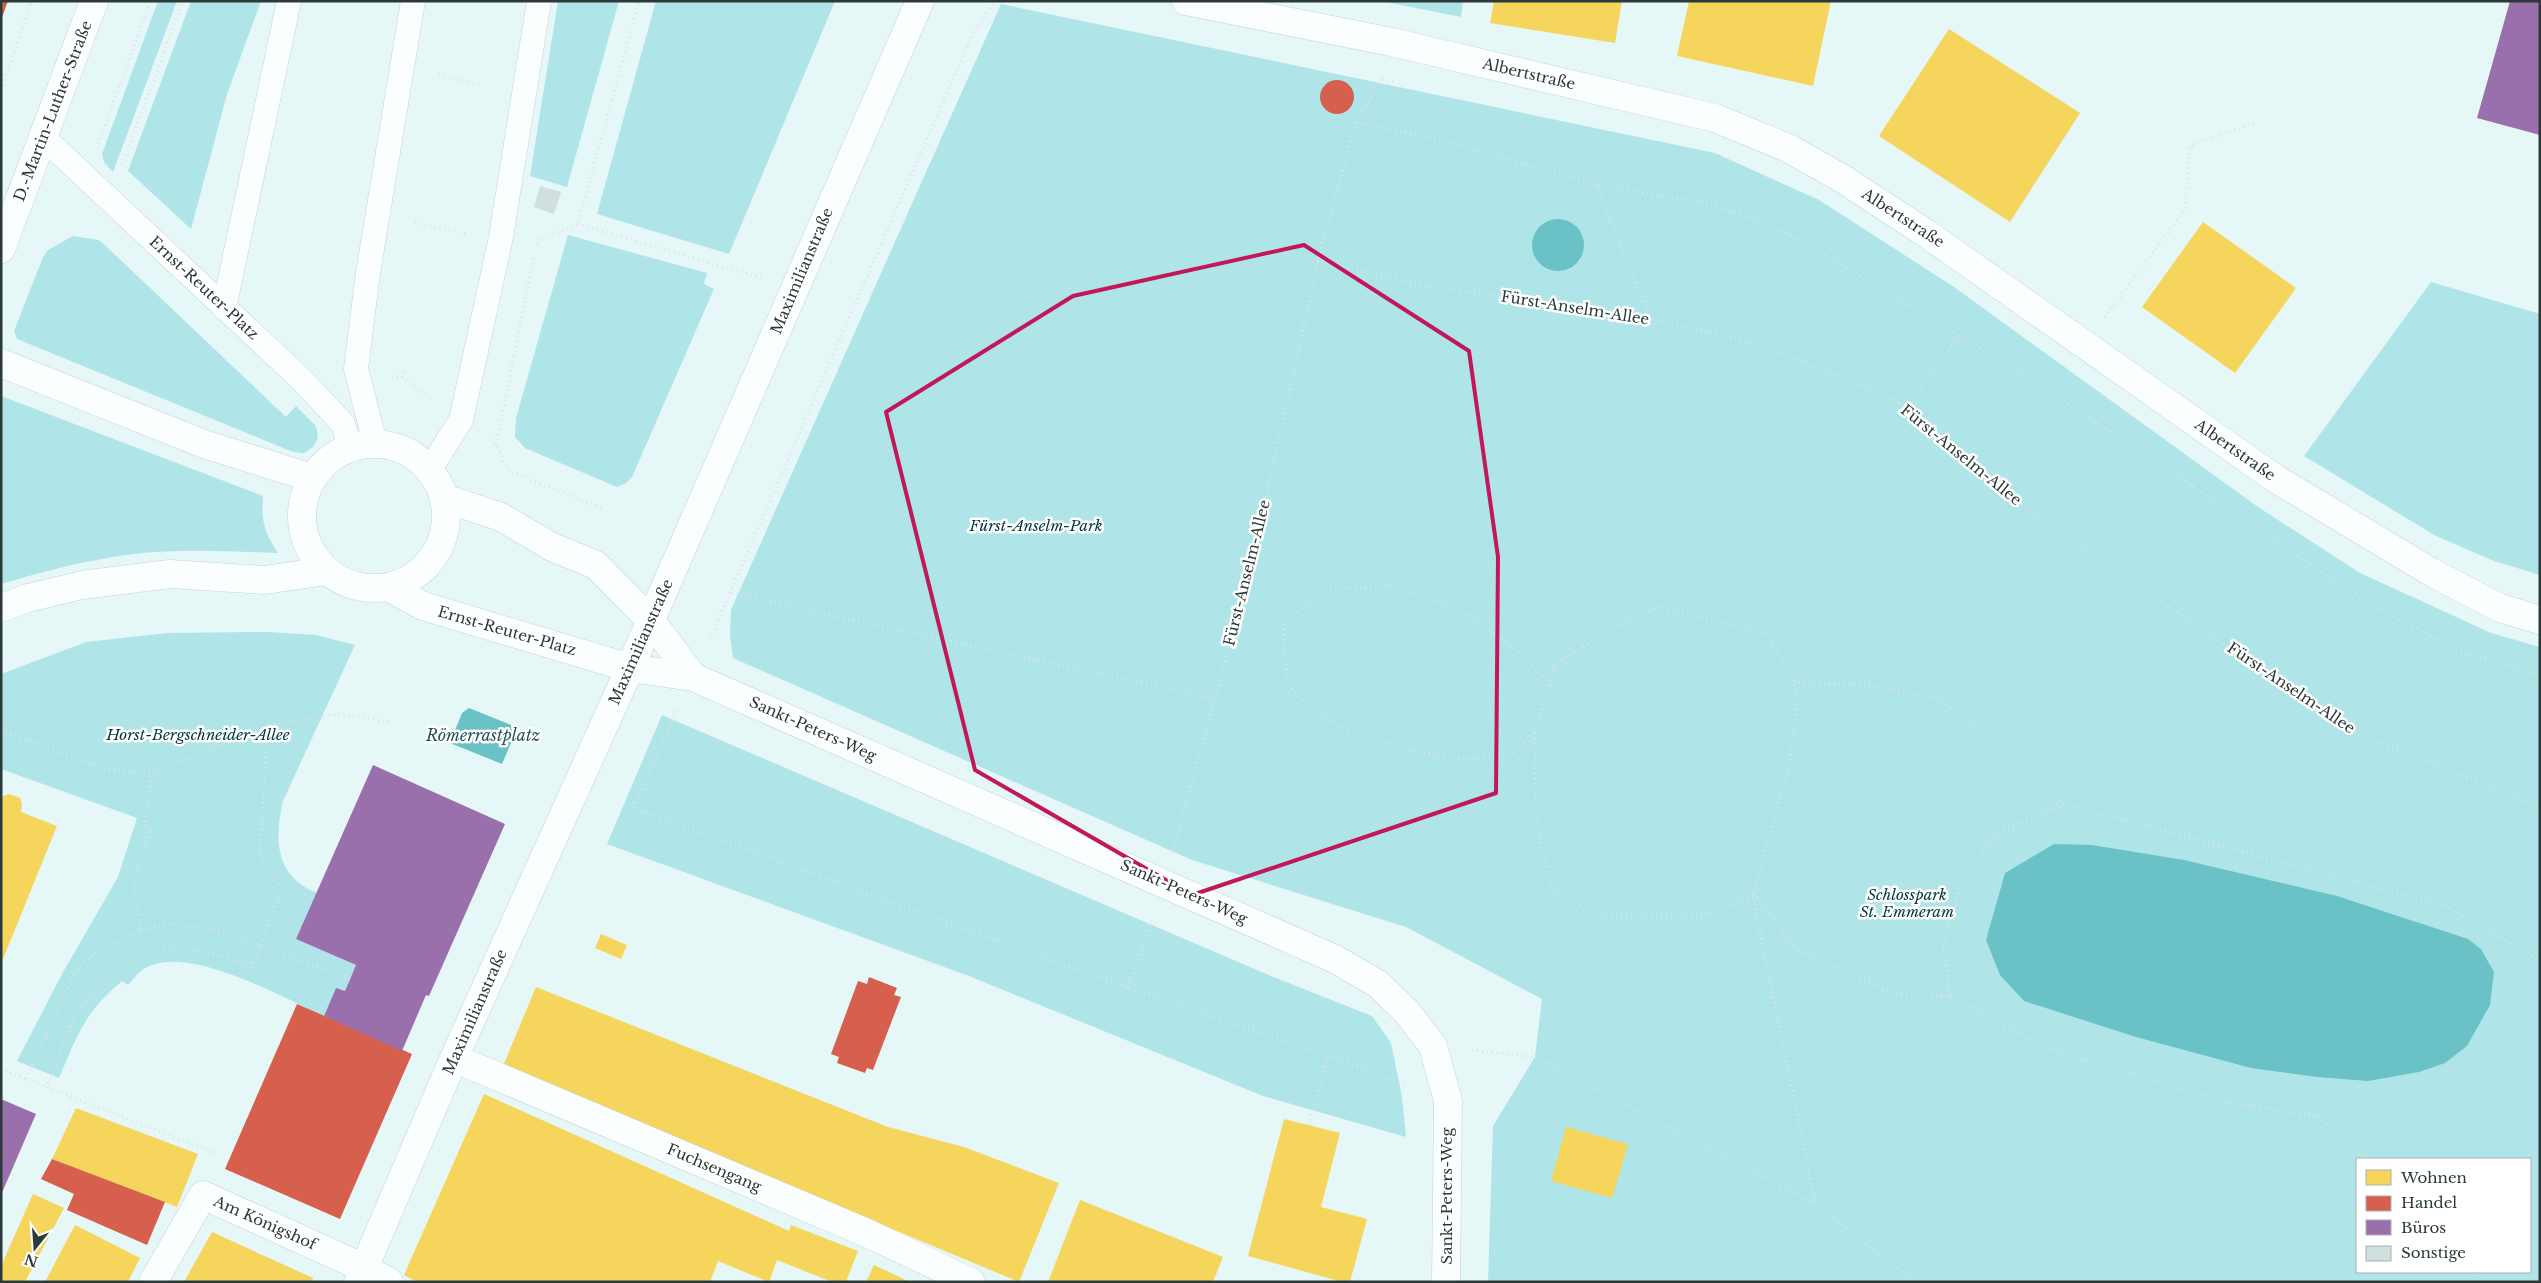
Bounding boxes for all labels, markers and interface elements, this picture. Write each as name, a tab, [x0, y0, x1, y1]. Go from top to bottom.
street label: D.-Martin-Luther-Straße	[9, 18, 96, 204]
street label: Albertstraße	[1480, 53, 1577, 93]
street label: Albertstraße	[1858, 183, 1948, 251]
street label: Maximilianstraße	[766, 205, 837, 337]
street label: Ernst-Reuter-Platz	[145, 232, 263, 343]
street label: Fürst-Anselm-Allee	[1500, 286, 1651, 329]
street label: Fürst-Anselm-Allee	[1897, 400, 2026, 509]
street label: Albertstraße	[2190, 414, 2279, 484]
street label: Fürst-Anselm-Allee	[1219, 498, 1274, 648]
park label: Fürst-Anselm-Park	[968, 516, 1103, 535]
street label: Maximilianstraße	[604, 576, 677, 708]
street label: Ernst-Reuter-Platz	[436, 602, 579, 659]
street label: Fürst-Anselm-Allee	[2224, 638, 2359, 737]
street label: Sankt-Peters-Weg	[747, 692, 881, 766]
park label: Horst-Bergschneider-Allee	[105, 725, 290, 744]
water label: Römerrastplatz	[425, 725, 540, 745]
street label: Sankt-Peters-Weg	[1118, 855, 1252, 929]
park label: Schlosspark St. Emmeram	[1860, 885, 1954, 921]
street label: Maximilianstraße	[438, 946, 511, 1078]
street label: Sankt-Peters-Weg	[1437, 1126, 1456, 1265]
street label: Fuchsengang	[664, 1139, 765, 1196]
legend	[2356, 1158, 2531, 1273]
text: Wohnen	[2400, 1168, 2467, 1187]
street label: Am Königshof	[210, 1191, 321, 1254]
text: Handel	[2401, 1193, 2457, 1212]
text: Büros	[2401, 1218, 2446, 1237]
north arrow	[10, 1223, 60, 1273]
text: Sonstige	[2401, 1243, 2466, 1262]
text: N	[22, 1250, 40, 1271]

